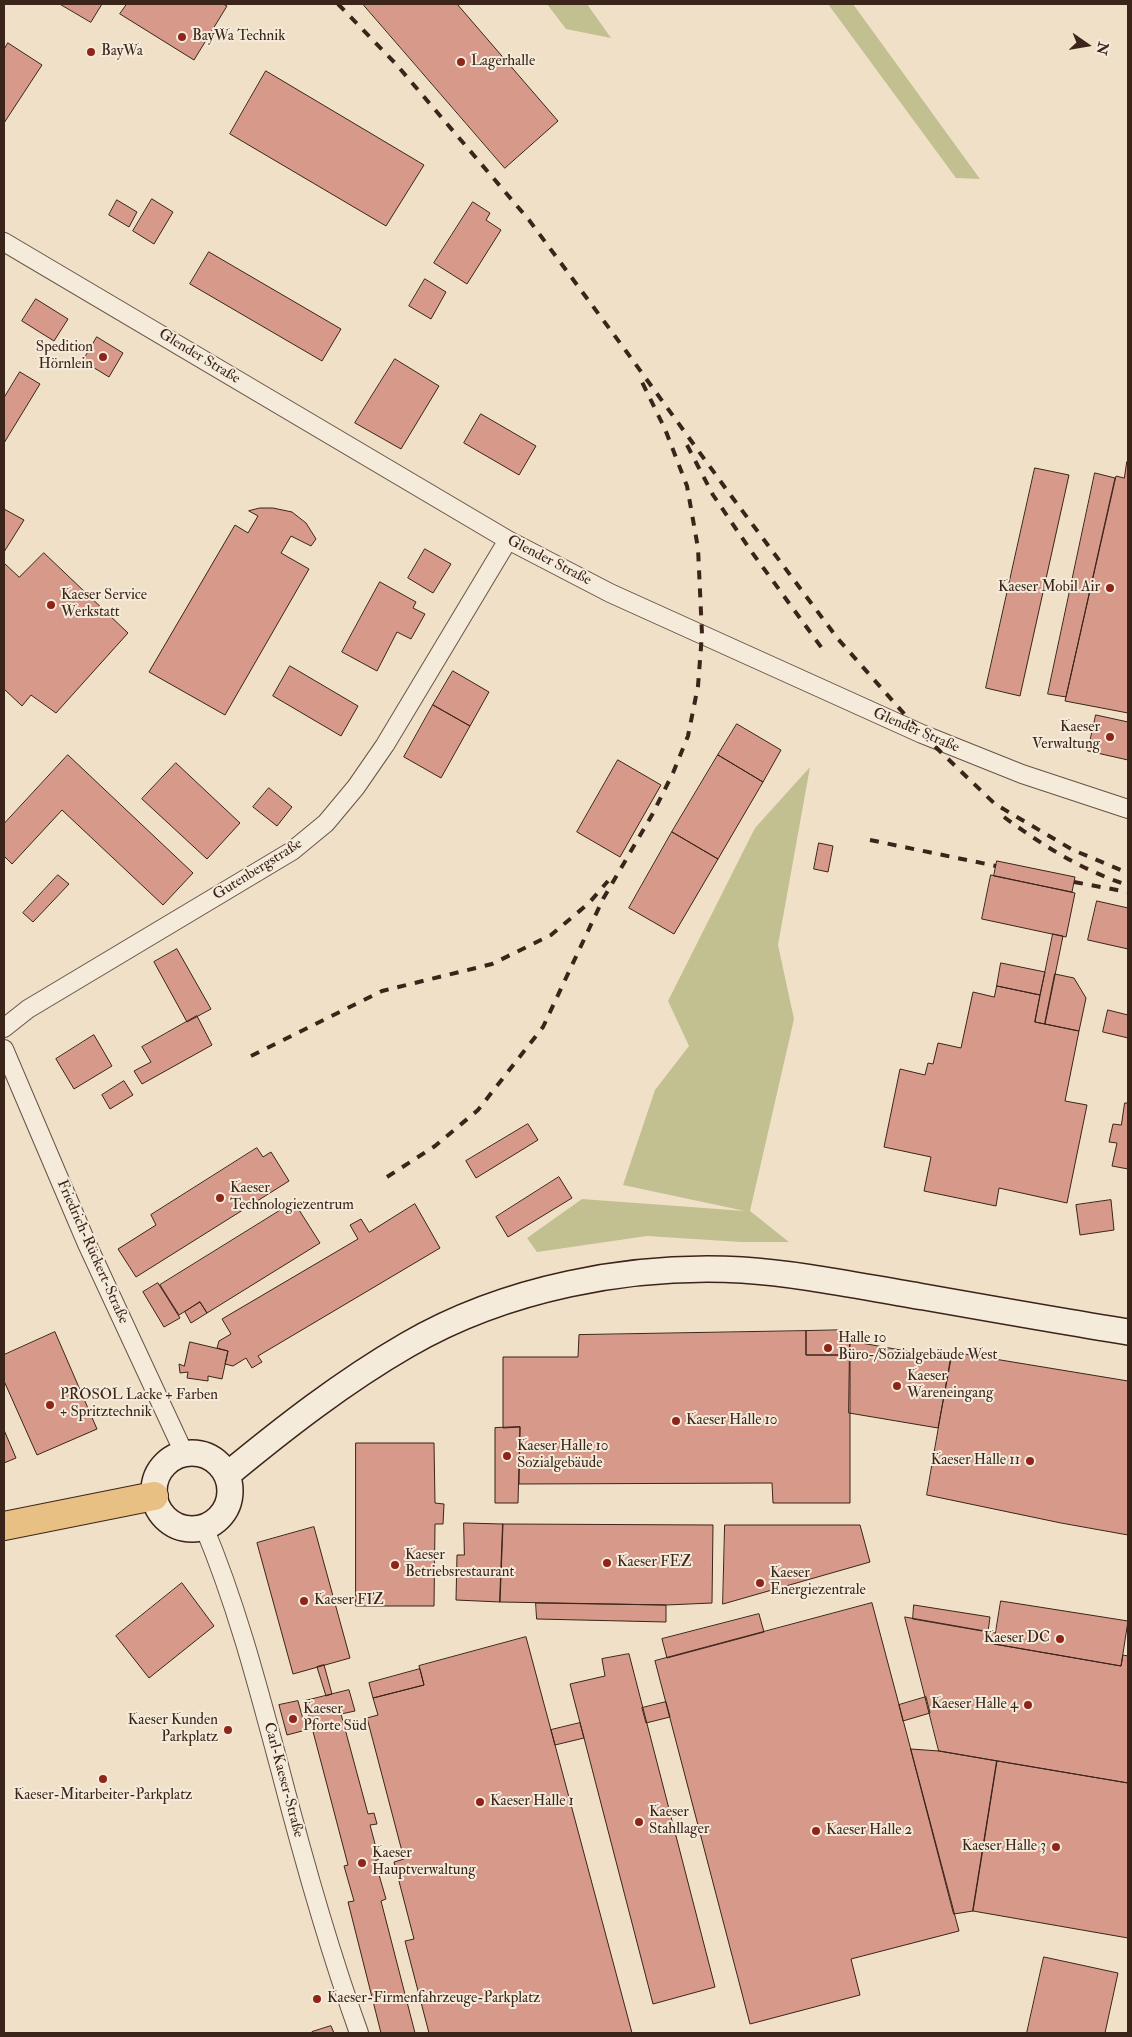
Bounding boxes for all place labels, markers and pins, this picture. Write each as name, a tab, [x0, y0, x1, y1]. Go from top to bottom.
place label: BayWa Technik	[192, 28, 286, 46]
marker: BayWa Technik	[176, 31, 188, 43]
place label: BayWa	[101, 43, 143, 61]
marker: BayWa	[85, 46, 97, 58]
place label: Lagerhalle	[471, 53, 535, 71]
marker: Lagerhalle	[455, 56, 467, 68]
place label: Spedition Hörnlein	[36, 339, 93, 374]
marker: Spedition Hörnlein	[97, 351, 109, 363]
place label: Kaeser Mobil Air	[998, 579, 1100, 597]
marker: Kaeser Mobil Air	[1104, 582, 1116, 594]
place label: Kaeser Service Werkstatt	[61, 587, 147, 622]
marker: Kaeser Service Werkstatt	[45, 599, 57, 611]
place label: Kaeser Verwaltung	[1032, 719, 1100, 754]
marker: Kaeser Verwaltung	[1104, 731, 1116, 743]
place label: Kaeser Technologiezentrum	[230, 1180, 354, 1215]
marker: Kaeser Technologiezentrum	[214, 1192, 226, 1204]
place label: Halle 10 Büro-/Sozialgebäude West	[838, 1330, 997, 1365]
marker: Halle 10 Büro-/Sozialgebäude West	[822, 1342, 834, 1354]
place label: Kaeser Wareneingang	[907, 1368, 993, 1403]
marker: Kaeser Wareneingang	[891, 1380, 903, 1392]
place label: PROSOL Lacke + Farben + Spritztechnik	[60, 1387, 218, 1422]
marker: PROSOL Lacke + Farben + Spritztechnik	[44, 1399, 56, 1411]
place label: Kaeser Halle 10	[686, 1412, 778, 1430]
marker: Kaeser Halle 10	[670, 1415, 682, 1427]
place label: Kaeser Halle 10 Sozialgebäude	[517, 1438, 609, 1473]
marker: Kaeser Halle 10 Sozialgebäude	[501, 1450, 513, 1462]
place label: Kaeser Halle 11	[931, 1452, 1020, 1470]
marker: Kaeser Halle 11	[1024, 1455, 1036, 1467]
place label: Kaeser Betriebsrestaurant	[405, 1547, 514, 1582]
place label: Kaeser FEZ	[617, 1554, 692, 1572]
marker: Kaeser FEZ	[601, 1557, 613, 1569]
marker: Kaeser Betriebsrestaurant	[389, 1559, 401, 1571]
place label: Kaeser Energiezentrale	[770, 1565, 866, 1600]
marker: Kaeser Energiezentrale	[754, 1577, 766, 1589]
place label: Kaeser FIZ	[314, 1592, 384, 1610]
marker: Kaeser FIZ	[298, 1595, 310, 1607]
place label: Kaeser DC	[984, 1630, 1050, 1648]
marker: Kaeser DC	[1054, 1633, 1066, 1645]
place label: Kaeser Halle 4	[931, 1696, 1018, 1714]
marker: Kaeser Halle 4	[1022, 1699, 1034, 1711]
place label: Kaeser Pforte Süd	[303, 1701, 367, 1736]
place label: Kaeser Kunden Parkplatz	[128, 1712, 218, 1747]
marker: Kaeser Pforte Süd	[287, 1713, 299, 1725]
marker: Kaeser Kunden Parkplatz	[222, 1724, 234, 1736]
marker: Kaeser-Mitarbeiter-Parkplatz	[97, 1773, 109, 1785]
place label: Kaeser-Mitarbeiter-Parkplatz	[14, 1787, 192, 1805]
place label: Kaeser Halle 1	[490, 1793, 574, 1811]
marker: Kaeser Halle 1	[474, 1796, 486, 1808]
place label: Kaeser Stahllager	[649, 1804, 709, 1839]
marker: Kaeser Stahllager	[633, 1816, 645, 1828]
place label: Kaeser Halle 2	[826, 1822, 912, 1840]
marker: Kaeser Halle 2	[810, 1825, 822, 1837]
place label: Kaeser Halle 3	[962, 1838, 1046, 1856]
marker: Kaeser Halle 3	[1050, 1841, 1062, 1853]
place label: Kaeser Hauptverwaltung	[372, 1845, 476, 1880]
marker: Kaeser Hauptverwaltung	[356, 1857, 368, 1869]
place label: Kaeser-Firmenfahrzeuge-Parkplatz	[327, 1990, 540, 2008]
marker: Kaeser-Firmenfahrzeuge-Parkplatz	[311, 1993, 323, 2005]

